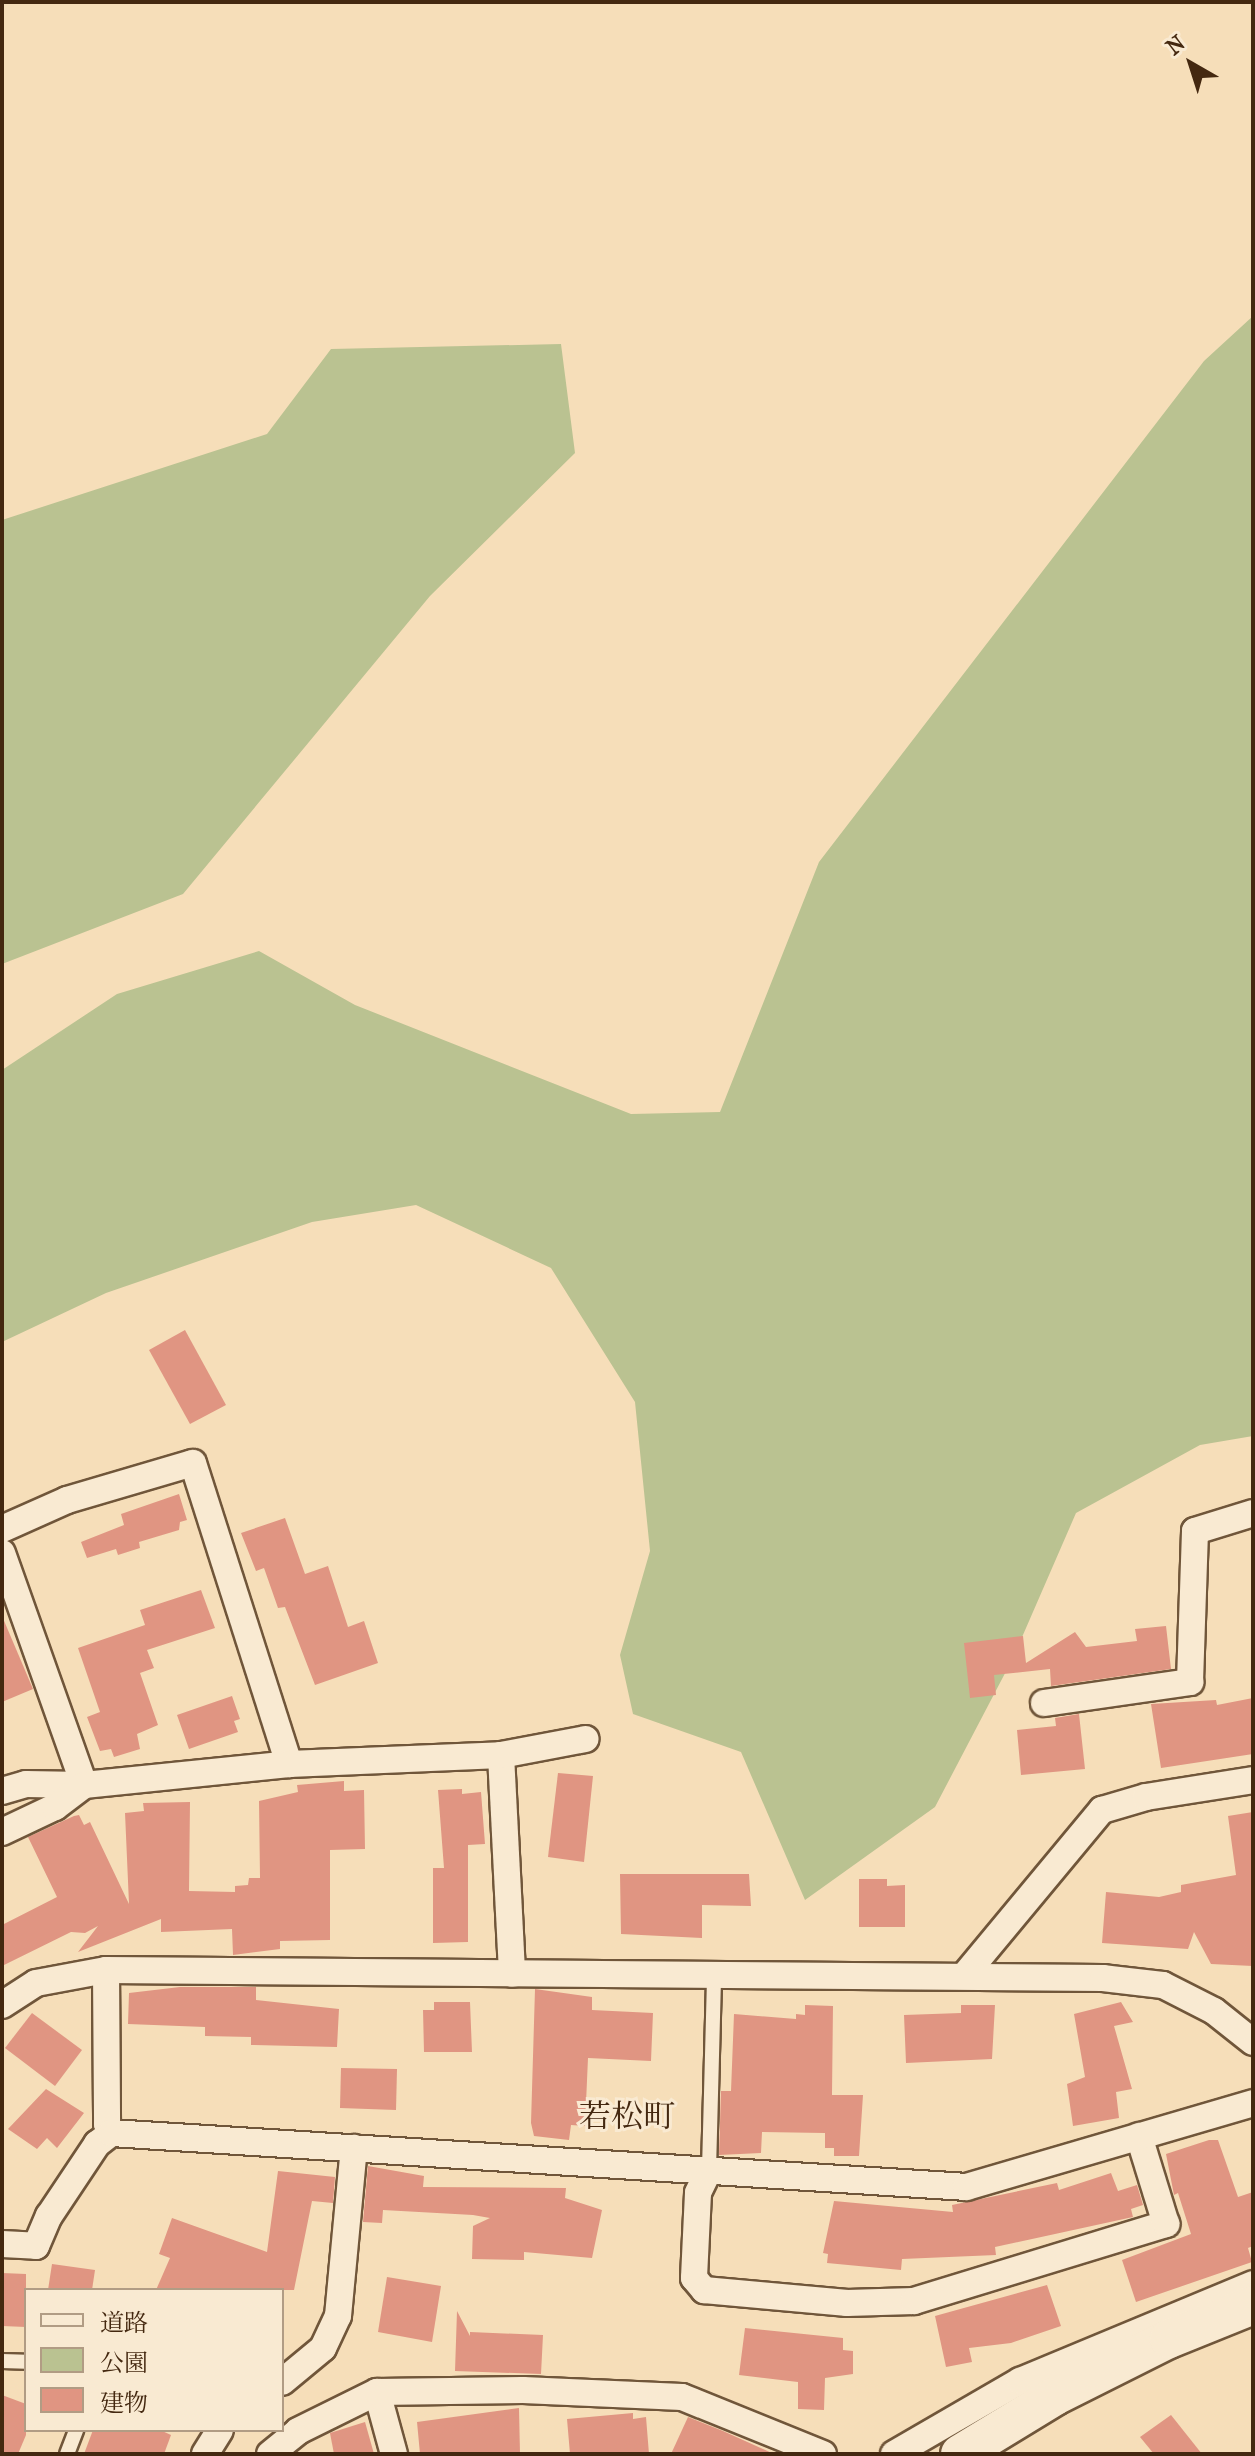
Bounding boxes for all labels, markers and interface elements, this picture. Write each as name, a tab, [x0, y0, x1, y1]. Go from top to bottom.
north arrow	[1151, 24, 1231, 104]
text: N	[1161, 30, 1191, 61]
district label: 若松町	[579, 2098, 675, 2136]
legend	[24, 2288, 284, 2432]
text: 道路	[100, 2309, 148, 2337]
text: 公園	[100, 2349, 148, 2377]
text: 建物	[100, 2389, 148, 2417]

